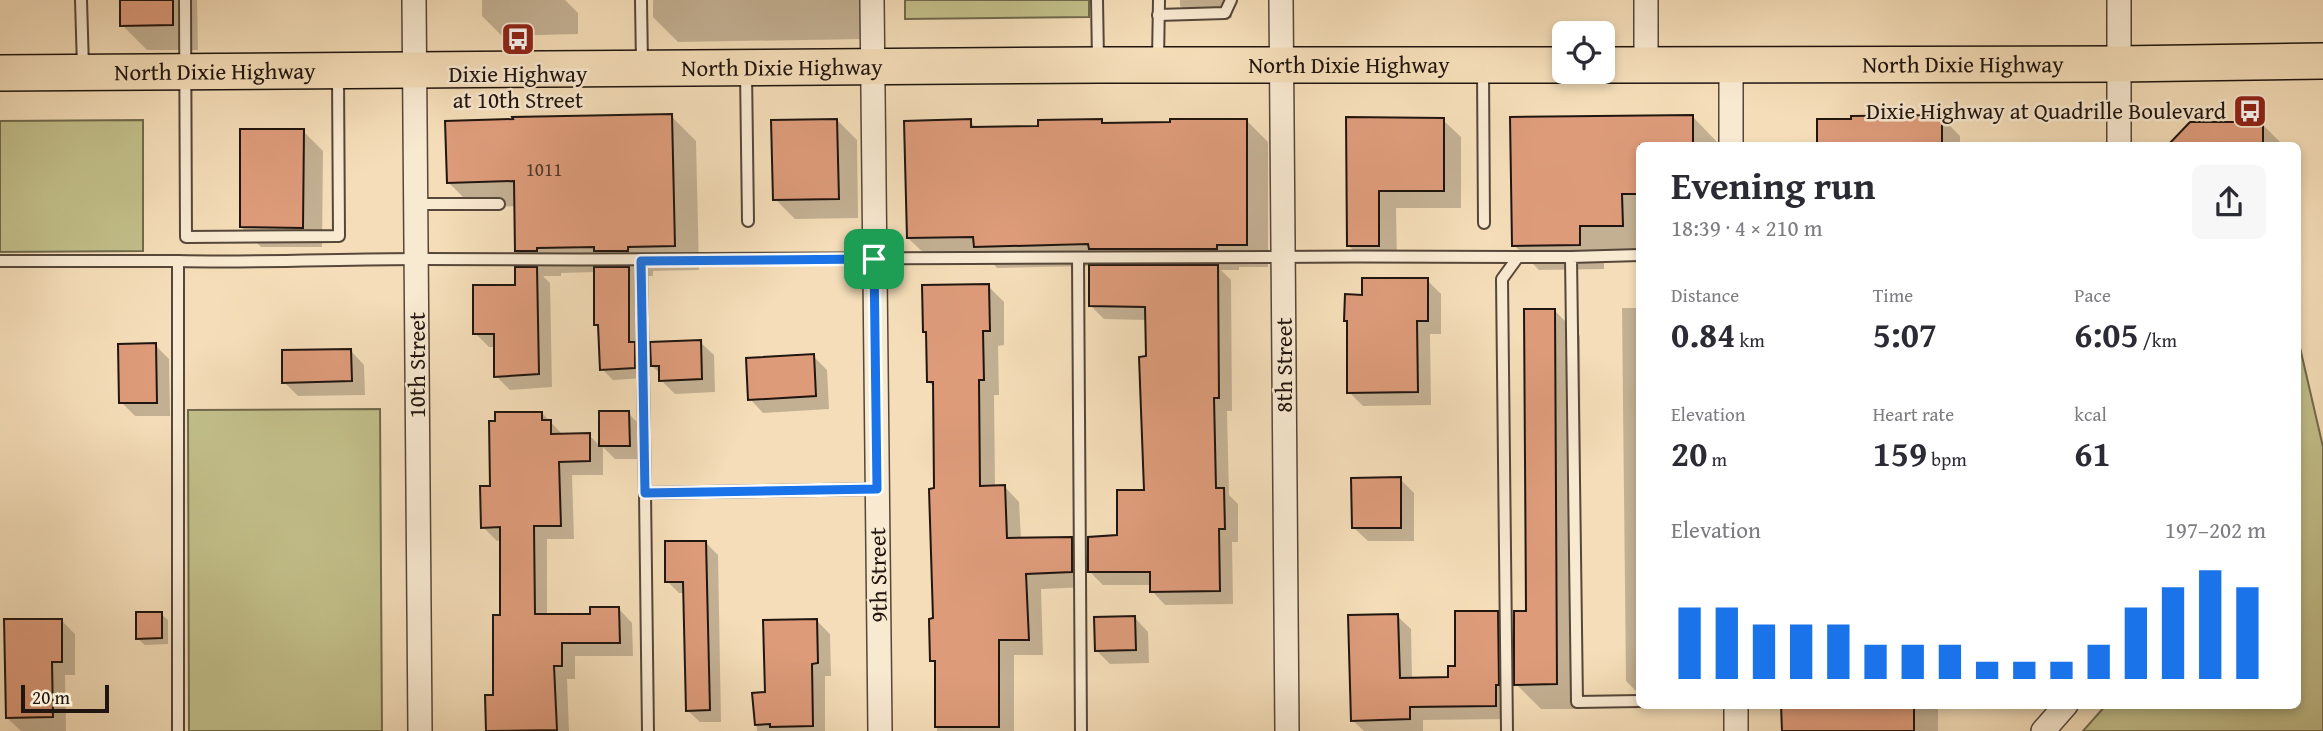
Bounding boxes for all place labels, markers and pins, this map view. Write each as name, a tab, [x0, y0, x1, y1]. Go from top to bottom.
bus stop icon: Dixie Highway at 10th Street	[499, 20, 537, 58]
place label: Dixie Highway at 10th Street	[449, 57, 588, 116]
bus stop icon: Dixie Highway at Quadrille Boulevard	[2231, 92, 2269, 130]
place label: Dixie Highway at Quadrille Boulevard	[1866, 94, 2227, 127]
pin	[844, 229, 904, 289]

